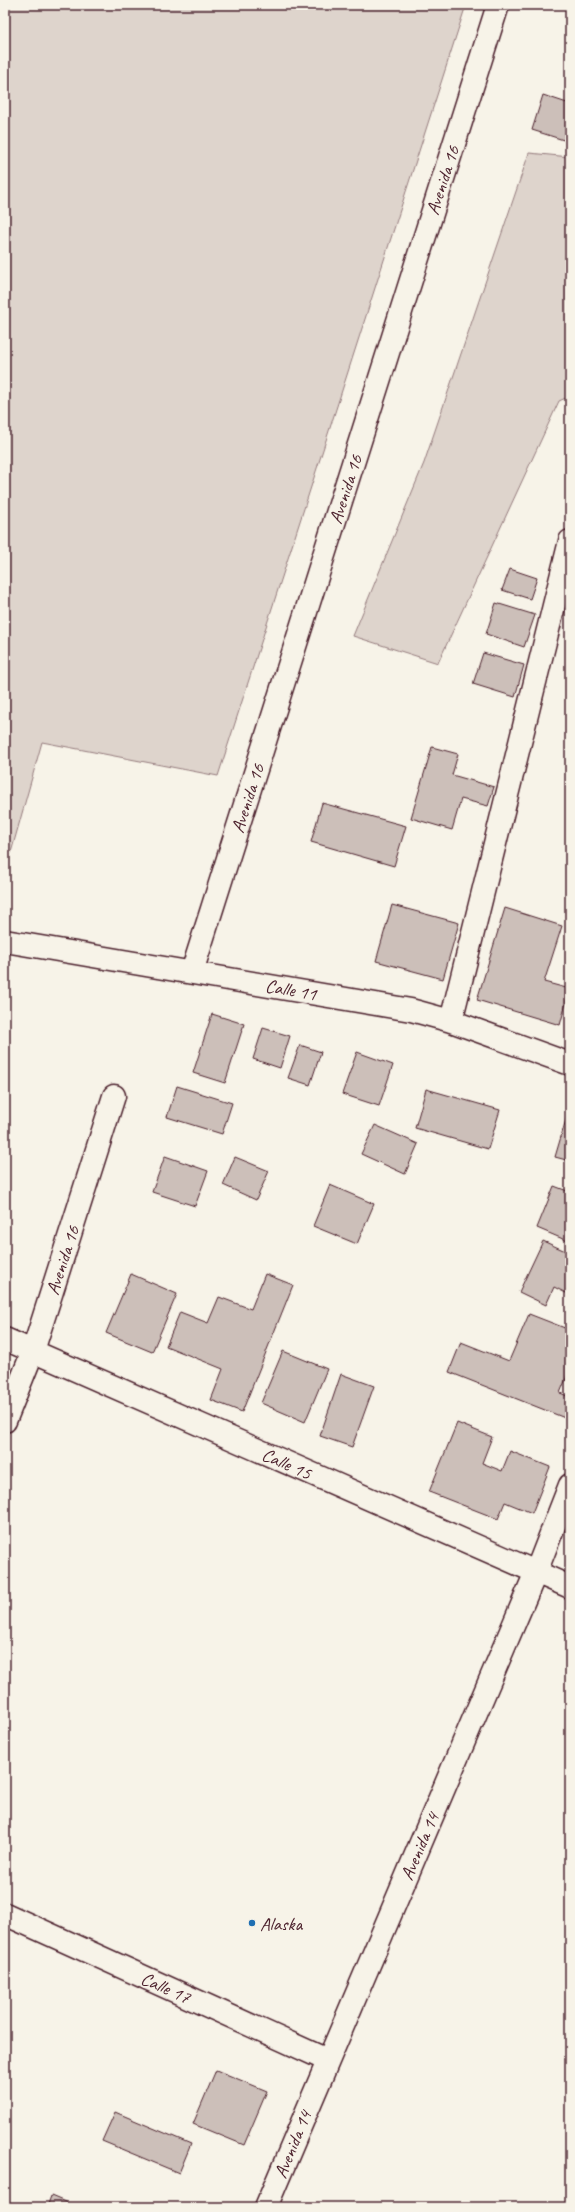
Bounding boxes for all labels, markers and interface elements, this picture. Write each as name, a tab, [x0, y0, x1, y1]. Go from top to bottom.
street label: Avenida 16	[421, 141, 466, 218]
street label: Avenida 16	[324, 450, 369, 527]
street label: Avenida 16	[226, 759, 271, 836]
street label: Calle 11	[263, 974, 320, 1007]
street label: Avenida 16	[41, 1221, 86, 1298]
street label: Calle 15	[258, 1442, 316, 1486]
street label: Avenida 14	[395, 1807, 446, 1884]
place label: Alaska	[260, 1912, 303, 1936]
marker: Alaska	[247, 1918, 257, 1928]
street label: Calle 17	[137, 1966, 195, 2010]
street label: Avenida 14	[269, 2105, 318, 2182]

